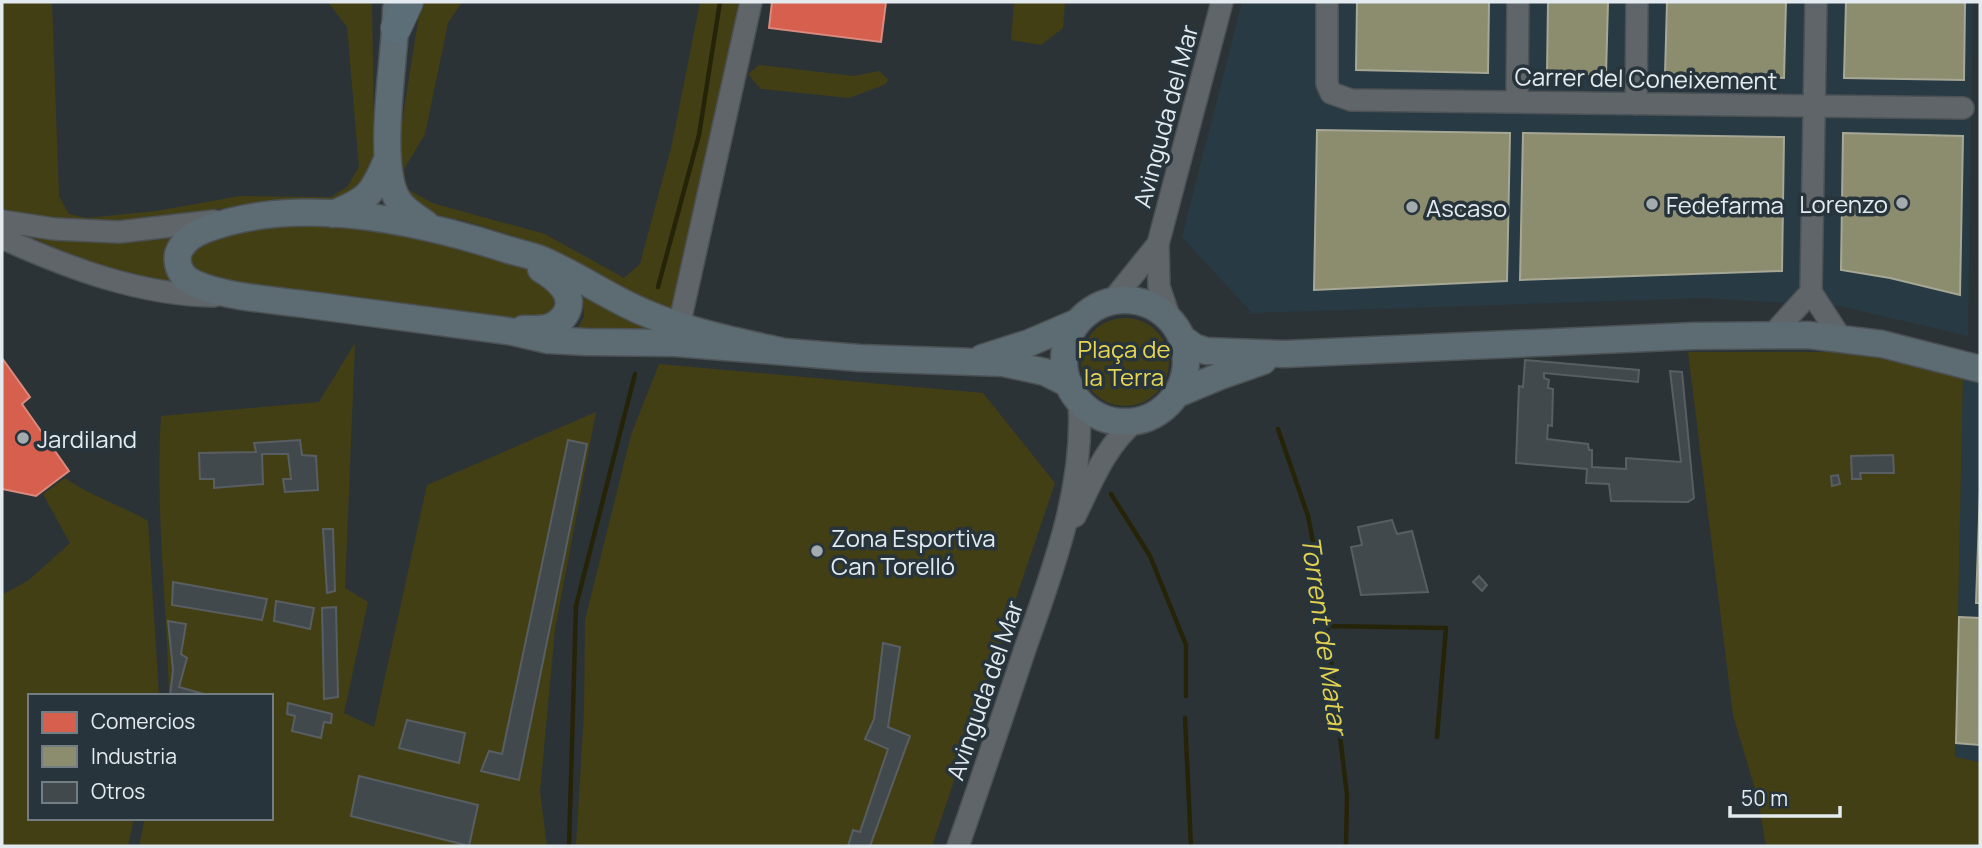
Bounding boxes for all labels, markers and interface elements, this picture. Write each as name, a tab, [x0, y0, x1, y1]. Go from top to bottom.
street label: Avinguda del Mar	[1125, 21, 1205, 211]
street label: Carrer del Coneixement	[1514, 59, 1778, 97]
place label: Lorenzo	[1799, 187, 1888, 220]
place label: Fedefarma	[1666, 188, 1784, 221]
place label: Ascaso	[1426, 191, 1507, 224]
marker: Lorenzo	[1894, 195, 1910, 211]
marker: Fedefarma	[1644, 196, 1660, 212]
marker: Ascaso	[1404, 199, 1420, 215]
park label: Plaça de la Terra	[1077, 332, 1171, 393]
place label: Jardiland	[37, 422, 137, 455]
marker: Jardiland	[15, 430, 31, 446]
place label: Zona Esportiva Can Torelló	[831, 521, 996, 582]
water label: Torrent de Matar	[1293, 534, 1357, 740]
marker: Zona Esportiva Can Torelló	[809, 543, 825, 559]
street label: Avinguda del Mar	[938, 595, 1030, 784]
legend	[28, 694, 273, 820]
text: Comercios	[91, 707, 195, 735]
text: Industria	[91, 742, 177, 770]
scale bar	[1730, 774, 1840, 818]
text: Otros	[91, 777, 145, 805]
text: 50 m	[1741, 784, 1788, 812]

